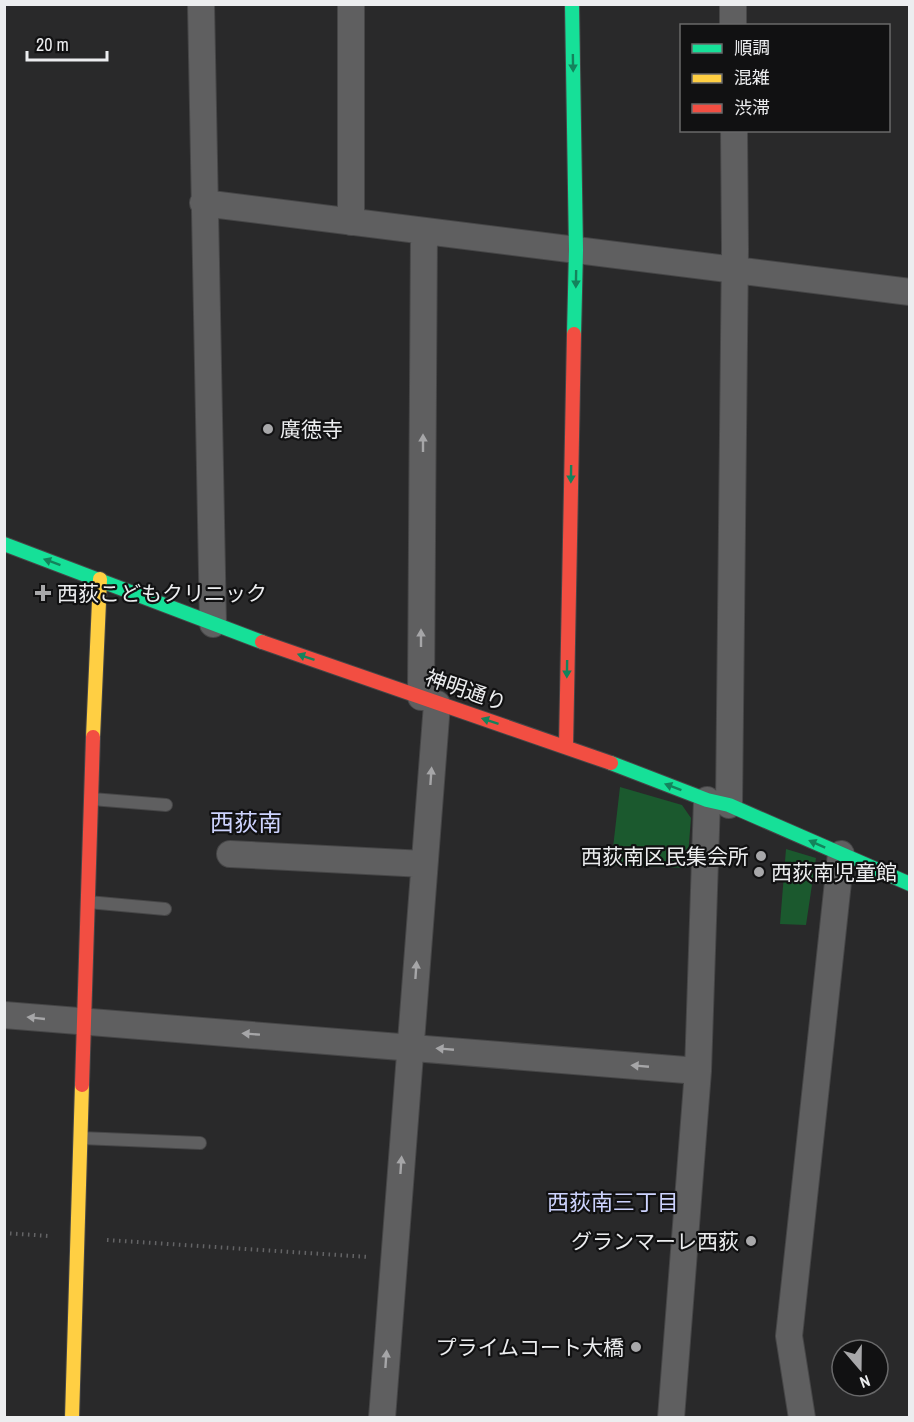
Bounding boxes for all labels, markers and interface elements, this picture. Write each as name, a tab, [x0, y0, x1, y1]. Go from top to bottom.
scale bar	[27, 24, 106, 62]
legend	[680, 24, 890, 132]
text: 20 m	[36, 32, 69, 57]
text: 順調	[734, 35, 770, 60]
one-way arrow	[568, 53, 578, 72]
text: 混雑	[734, 65, 770, 90]
text: 渋滞	[734, 95, 770, 120]
one-way arrow	[571, 269, 580, 288]
place label: 廣徳寺	[280, 415, 343, 444]
marker: 廣徳寺	[261, 422, 275, 436]
one-way arrow	[418, 434, 427, 453]
one-way arrow	[567, 464, 576, 483]
one-way arrow	[43, 556, 61, 566]
place label: 西荻こどもクリニック	[57, 579, 267, 608]
marker: 西荻こどもクリニック	[34, 584, 52, 602]
one-way arrow	[416, 629, 426, 648]
one-way arrow	[297, 651, 315, 661]
one-way arrow	[563, 659, 572, 678]
street label: 神明通り	[422, 663, 510, 717]
one-way arrow	[481, 716, 499, 726]
one-way arrow	[426, 766, 436, 785]
one-way arrow	[664, 782, 682, 792]
district label: 西荻南	[210, 806, 282, 838]
one-way arrow	[808, 839, 826, 849]
place label: 西荻南区民集会所	[581, 842, 749, 871]
marker: 西荻南区民集会所	[754, 849, 768, 863]
place label: 西荻南児童館	[771, 858, 897, 887]
marker: 西荻南児童館	[752, 865, 766, 879]
one-way arrow	[411, 961, 421, 980]
one-way arrow	[26, 1013, 45, 1023]
one-way arrow	[241, 1030, 260, 1039]
one-way arrow	[436, 1044, 455, 1054]
one-way arrow	[630, 1061, 649, 1071]
one-way arrow	[396, 1155, 406, 1174]
district label: 西荻南三丁目	[547, 1187, 679, 1217]
place label: グランマーレ西荻	[571, 1227, 739, 1256]
marker: グランマーレ西荻	[744, 1234, 758, 1248]
place label: プライムコート大橋	[435, 1333, 624, 1362]
north arrow	[830, 1338, 890, 1398]
marker: プライムコート大橋	[629, 1340, 643, 1354]
one-way arrow	[382, 1350, 391, 1369]
text: N	[857, 1370, 873, 1394]

